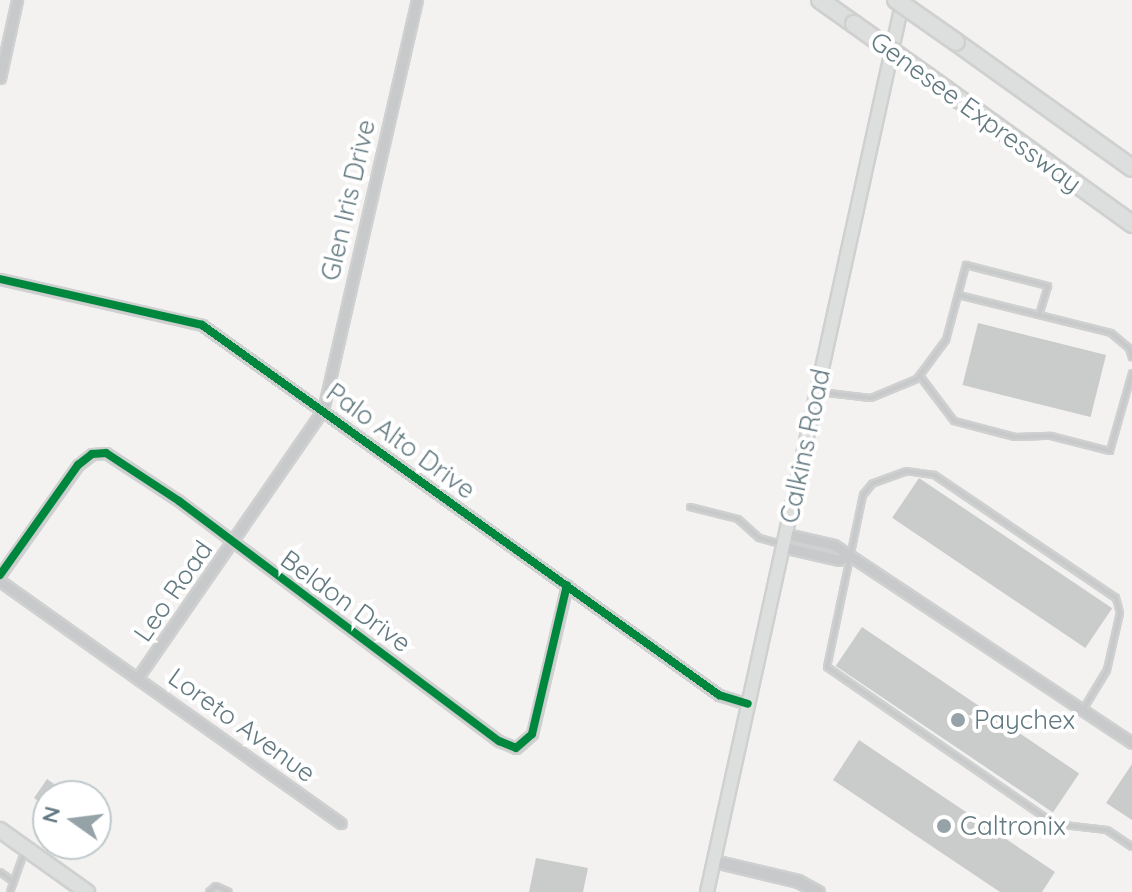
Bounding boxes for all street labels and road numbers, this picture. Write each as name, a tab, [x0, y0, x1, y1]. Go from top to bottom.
street label: Genesee Expressway	[865, 25, 1087, 199]
street label: Glen Iris Drive	[314, 116, 382, 284]
street label: Calkins Road	[773, 366, 837, 526]
street label: Palo Alto Drive	[320, 377, 482, 505]
street label: Leo Road	[127, 535, 219, 647]
street label: Beldon Drive	[275, 543, 417, 659]
street label: Loreto Avenue	[162, 661, 322, 789]

